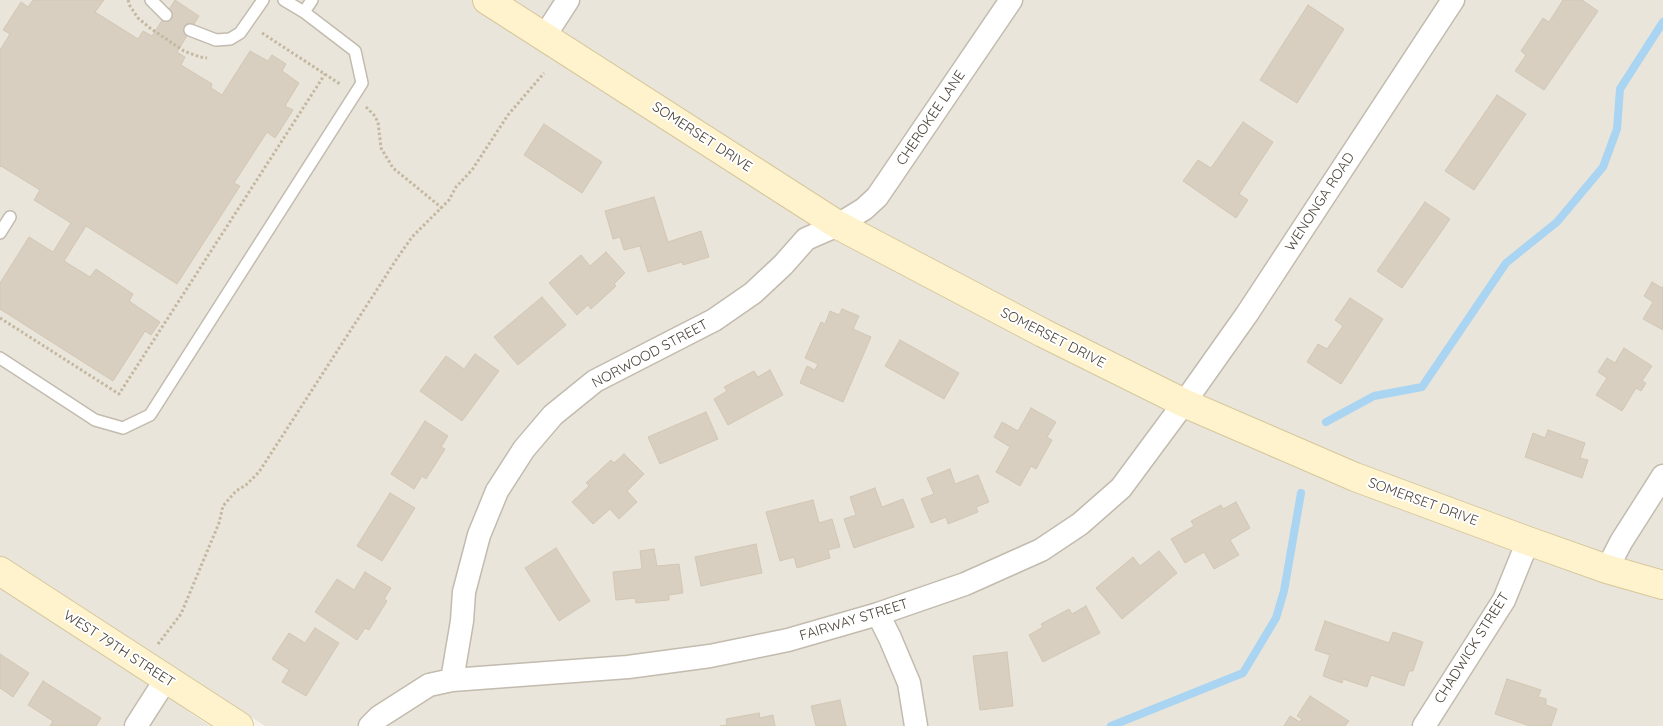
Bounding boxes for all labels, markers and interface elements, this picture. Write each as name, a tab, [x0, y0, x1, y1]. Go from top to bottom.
street label: CHEROKEE LANE	[893, 67, 969, 169]
street label: SOMERSET DRIVE	[649, 98, 755, 176]
street label: WENONGA ROAD	[1282, 150, 1358, 254]
street label: SOMERSET DRIVE	[998, 304, 1108, 372]
street label: NORWOOD STREET	[589, 316, 711, 392]
street label: SOMERSET DRIVE	[1366, 474, 1480, 530]
street label: CHADWICK STREET	[1431, 589, 1513, 707]
street label: FAIRWAY STREET	[798, 595, 910, 645]
street label: WEST 79TH STREET	[60, 607, 178, 691]

